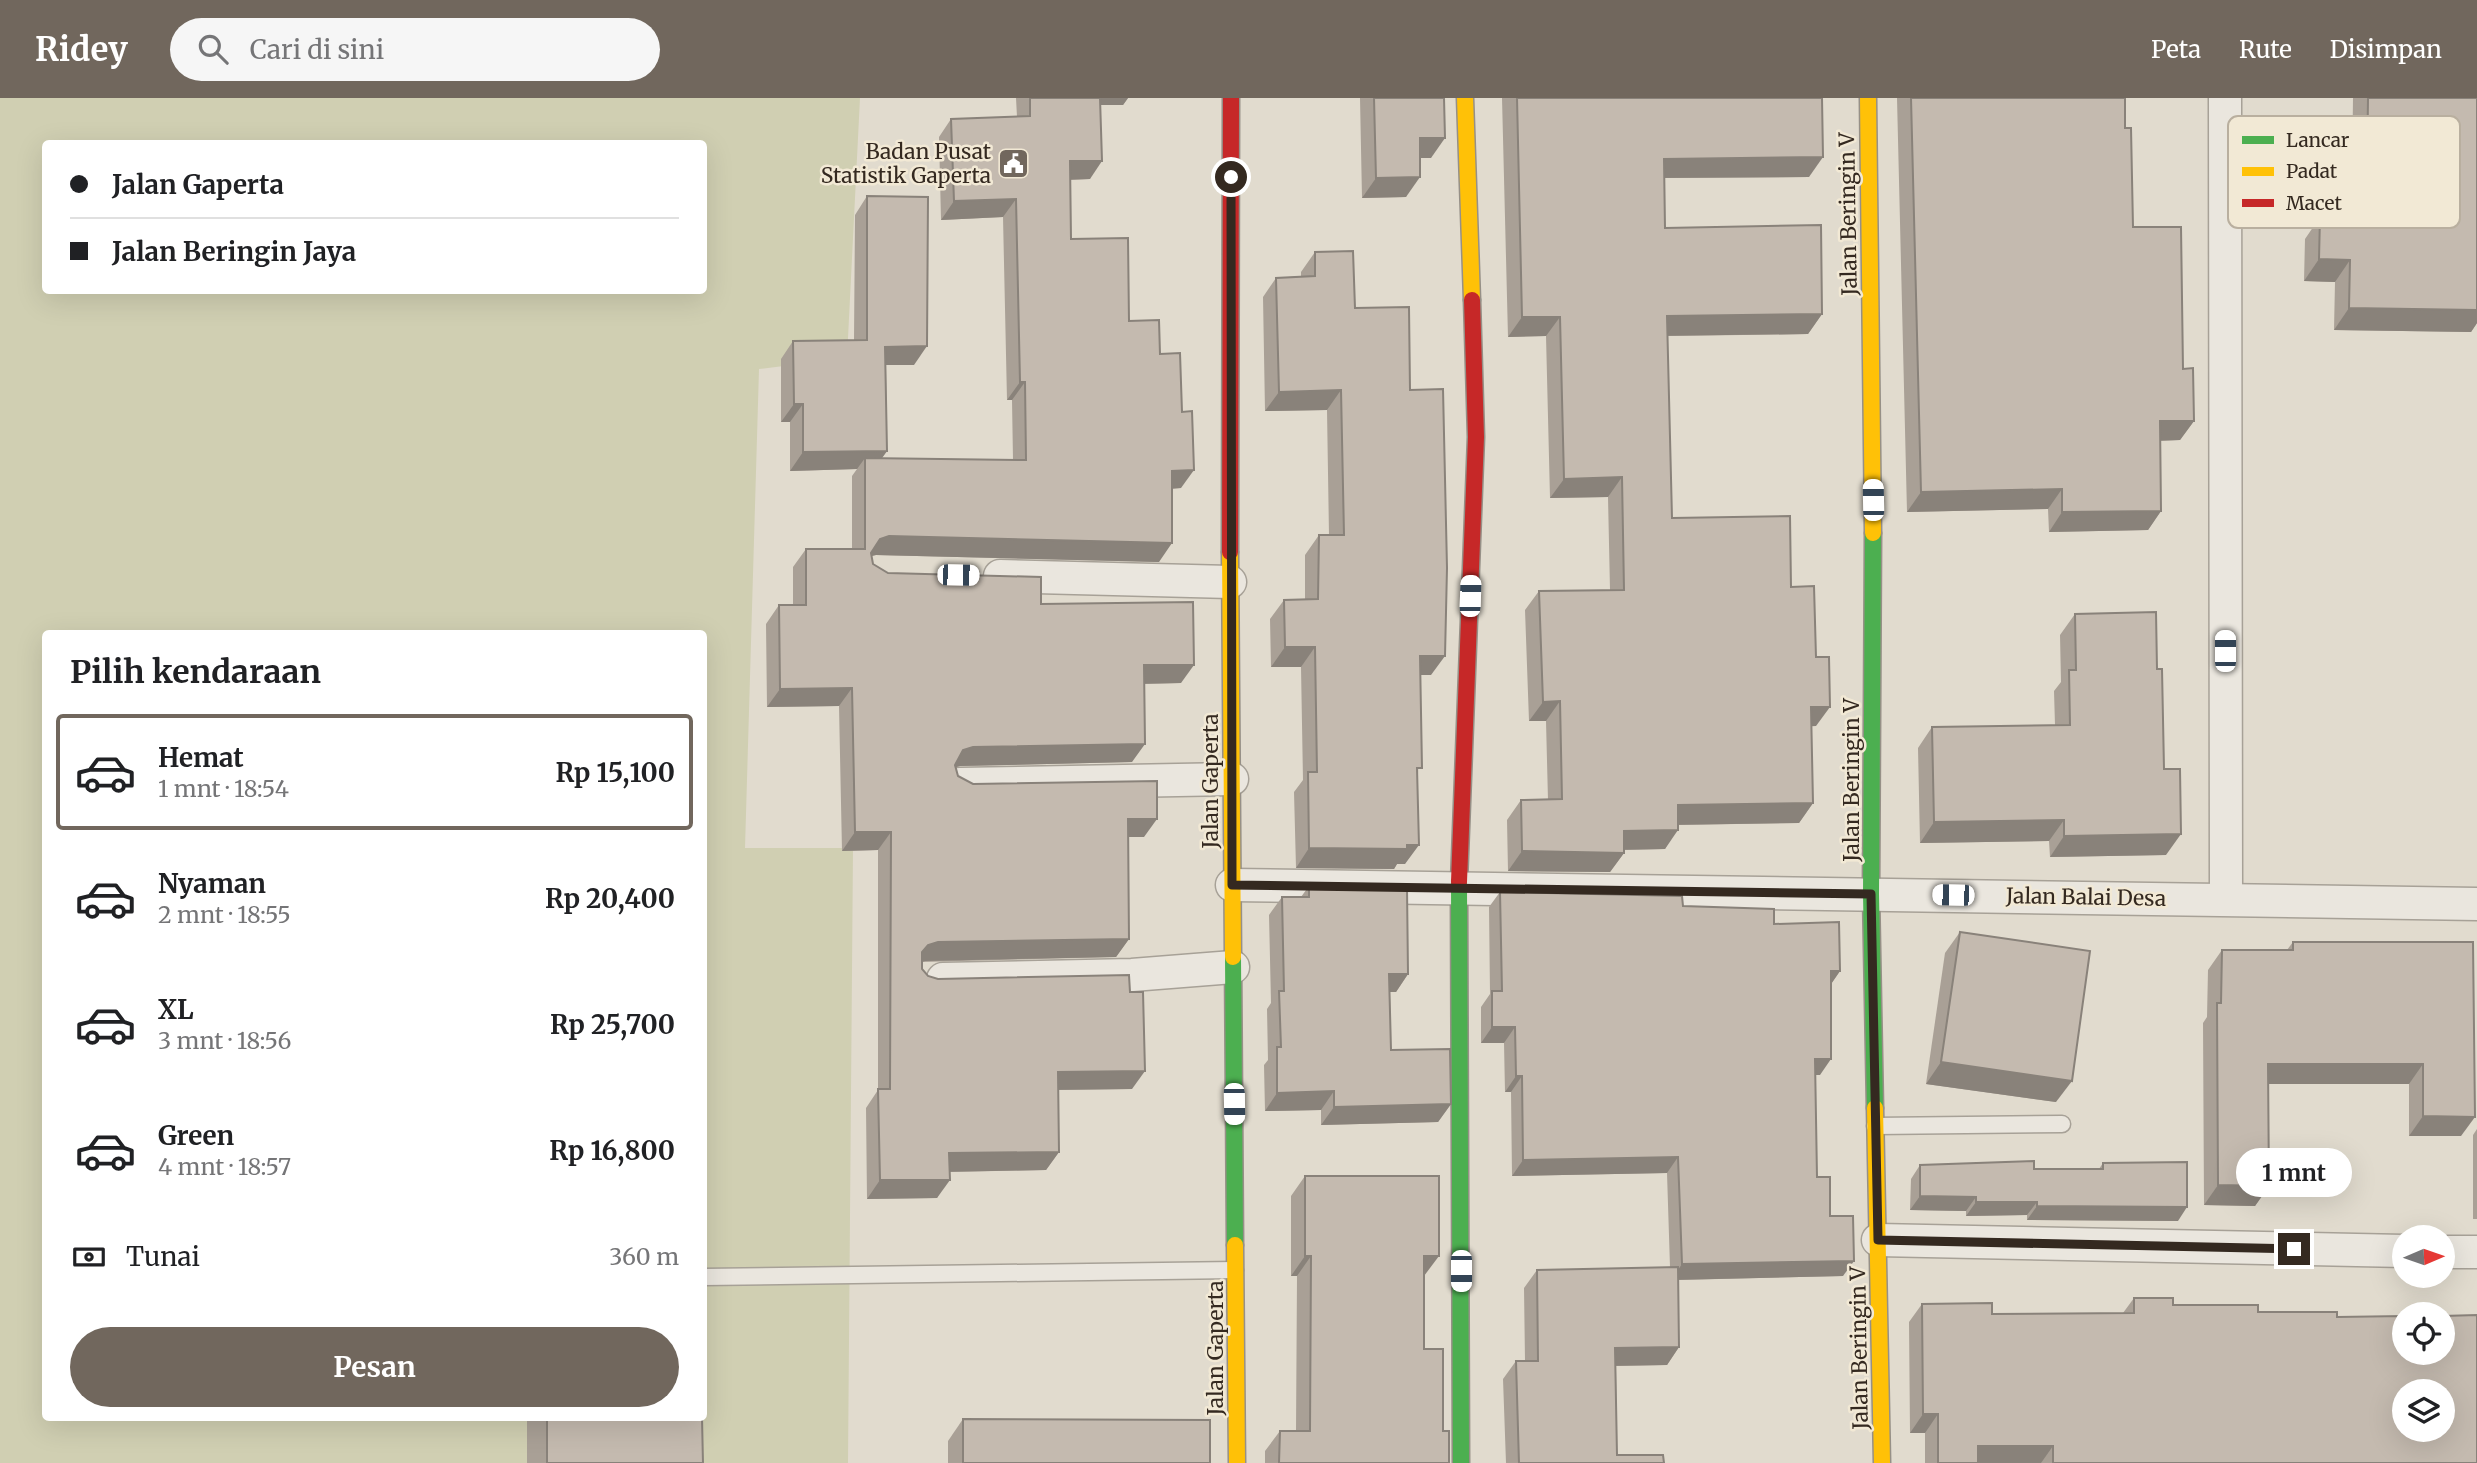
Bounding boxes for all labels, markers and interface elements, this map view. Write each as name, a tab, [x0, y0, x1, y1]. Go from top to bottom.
search box	[170, 18, 660, 81]
text: Ridey	[35, 29, 128, 70]
icon: search	[194, 30, 232, 68]
text: Cari di sini	[250, 33, 384, 66]
text: Peta	[2151, 34, 2201, 65]
text: Rute	[2239, 34, 2292, 65]
text: Disimpan	[2330, 34, 2442, 65]
legend	[2228, 116, 2460, 228]
text: Lancar	[2286, 128, 2350, 152]
street label: Jalan Beringin V	[1833, 131, 1863, 297]
place label: Badan Pusat Statistik Gaperta	[821, 138, 991, 189]
public building icon: Badan Pusat Statistik Gaperta	[997, 146, 1031, 180]
text: Padat	[2286, 159, 2338, 183]
route start	[1215, 161, 1247, 193]
text: Jalan Gaperta	[112, 168, 284, 201]
text: Macet	[2286, 191, 2342, 215]
text: Jalan Beringin Jaya	[112, 235, 356, 268]
car	[1863, 479, 1884, 521]
car	[937, 564, 980, 586]
car	[1459, 575, 1482, 617]
car	[2215, 630, 2236, 672]
text: Pilih kendaraan	[70, 652, 321, 692]
street label: Jalan Beringin V	[1838, 697, 1865, 863]
street label: Jalan Gaperta	[1197, 714, 1224, 849]
icon: car	[74, 741, 137, 804]
text: Hemat	[158, 741, 244, 774]
text: Rp 15,100	[555, 756, 675, 789]
text: 1 mnt · 18:54	[158, 774, 289, 803]
icon: car	[74, 867, 137, 930]
text: Nyaman	[158, 867, 266, 900]
text: Rp 20,400	[545, 882, 675, 915]
street label: Jalan Balai Desa	[2005, 882, 2166, 912]
car	[1932, 884, 1975, 906]
text: 2 mnt · 18:55	[158, 900, 291, 929]
icon: car	[74, 993, 137, 1056]
text: XL	[158, 993, 194, 1026]
text: Rp 25,700	[550, 1008, 675, 1041]
text: 3 mnt · 18:56	[158, 1026, 292, 1055]
car	[1224, 1083, 1245, 1125]
icon: car	[74, 1119, 137, 1182]
text: Green	[158, 1119, 234, 1152]
text: Rp 16,800	[549, 1134, 675, 1167]
callout: 1 mnt	[2236, 1148, 2352, 1196]
text: 4 mnt · 18:57	[158, 1152, 291, 1181]
text: 1 mnt	[2262, 1158, 2326, 1187]
north arrow	[2392, 1225, 2455, 1288]
map controls	[2392, 1225, 2455, 1442]
route end	[2278, 1233, 2310, 1265]
icon: cash	[70, 1238, 108, 1276]
text: Tunai	[126, 1240, 200, 1273]
text: 360 m	[609, 1242, 679, 1271]
car	[1451, 1250, 1472, 1292]
street label: Jalan Beringin V	[1844, 1265, 1874, 1431]
street label: Jalan Gaperta	[1202, 1281, 1229, 1416]
button: locate	[2392, 1302, 2455, 1365]
button: Pesan	[70, 1327, 679, 1407]
button: layers	[2392, 1379, 2455, 1442]

